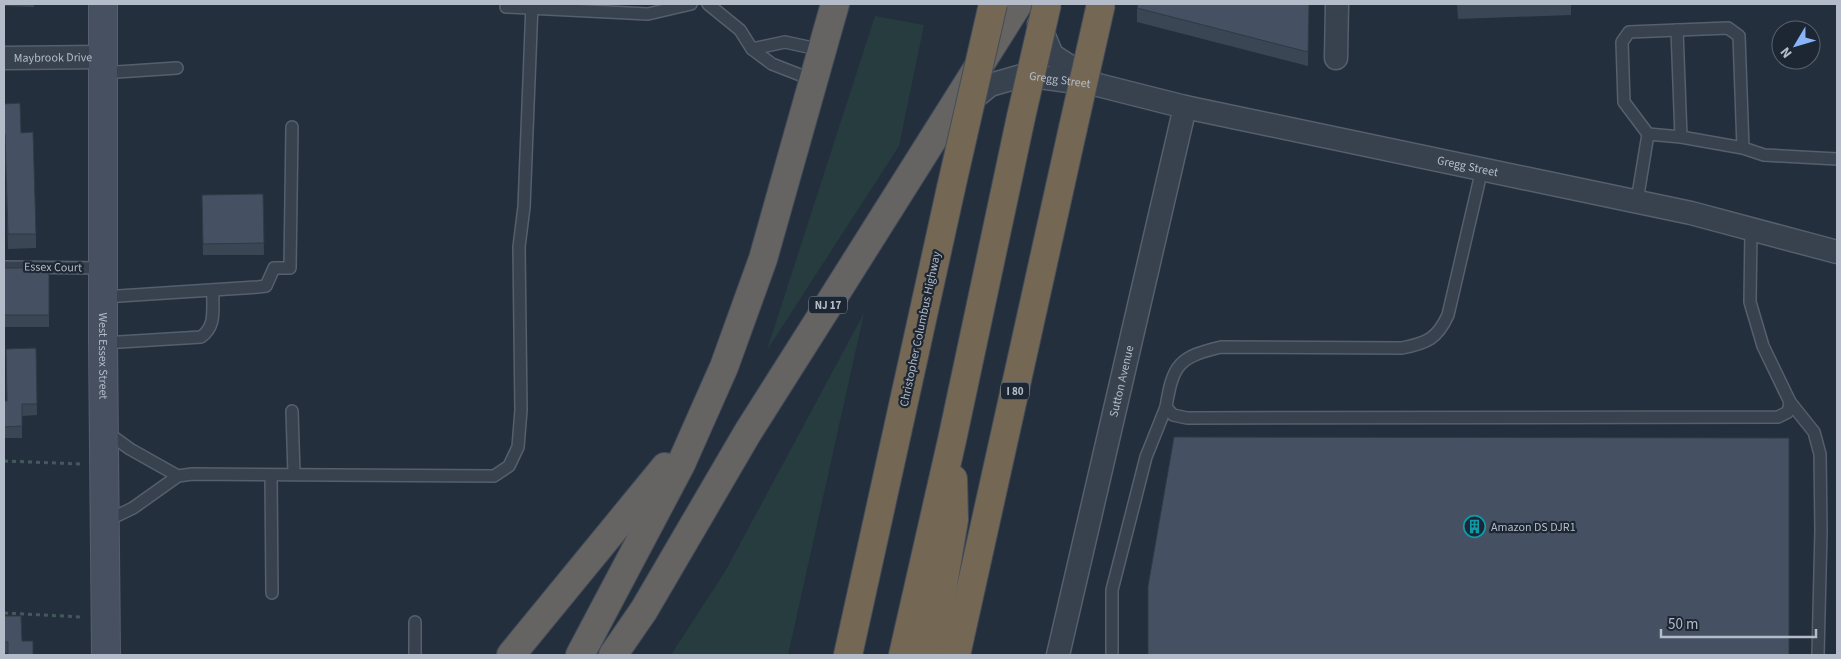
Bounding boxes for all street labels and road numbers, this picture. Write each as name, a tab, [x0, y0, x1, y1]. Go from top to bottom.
street label: Maybrook Drive	[14, 49, 92, 67]
street label: Gregg Street	[1028, 68, 1092, 93]
street label: Gregg Street	[1435, 152, 1500, 181]
street label: Christopher Columbus Highway	[896, 249, 945, 408]
street label: Essex Court	[24, 258, 82, 277]
road number: NJ 17	[809, 296, 847, 314]
street label: West Essex Street	[94, 313, 112, 399]
street label: Sutton Avenue	[1105, 344, 1138, 419]
road number: I 80	[1001, 382, 1029, 400]

